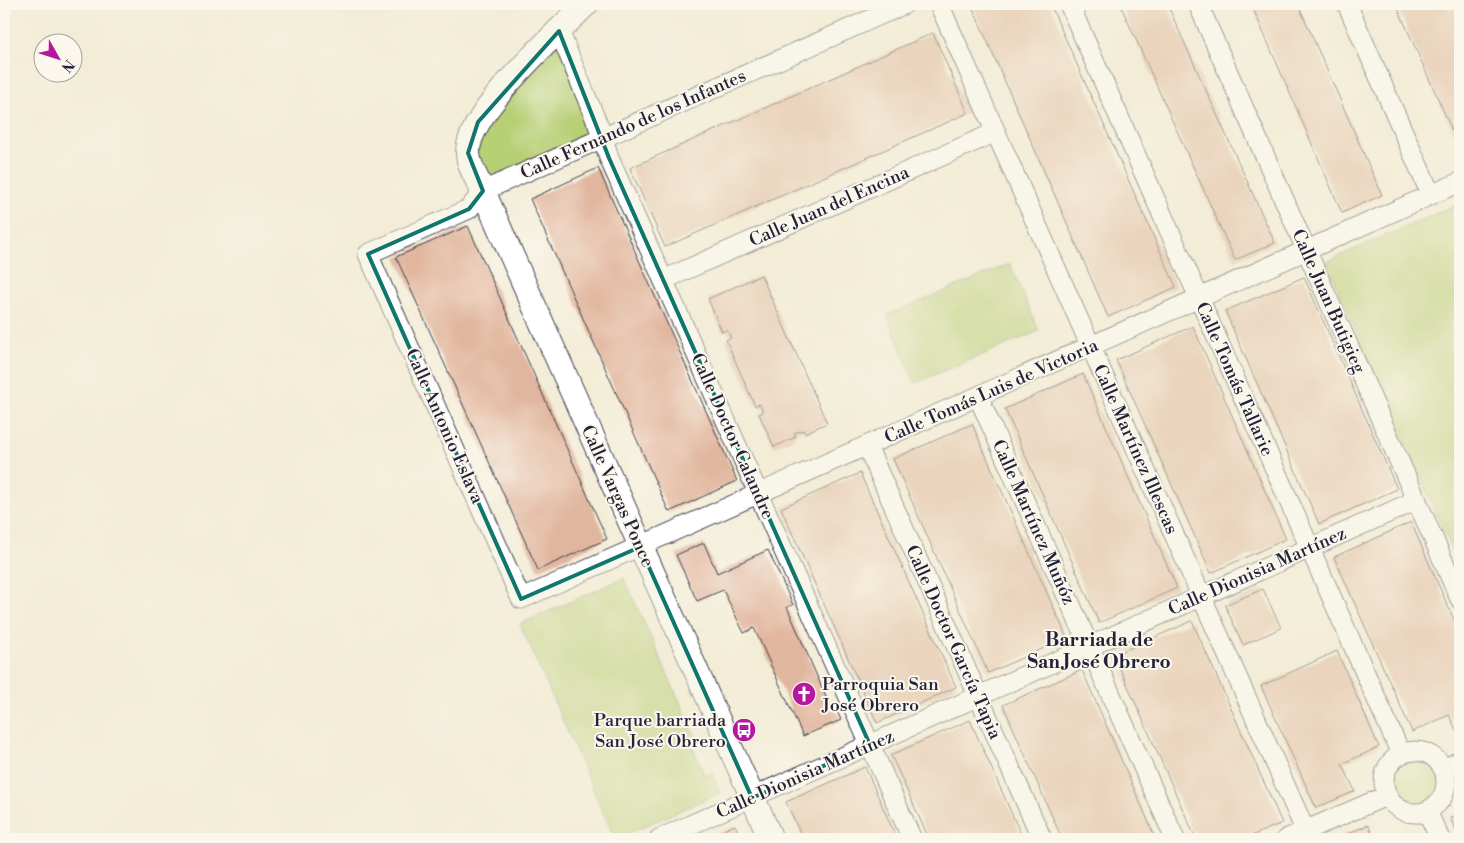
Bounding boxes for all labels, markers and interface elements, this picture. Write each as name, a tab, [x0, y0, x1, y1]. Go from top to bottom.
north arrow	[32, 32, 82, 82]
text: N	[57, 56, 78, 76]
street label: Calle Fernando de los Infantes	[517, 64, 750, 185]
street label: Calle Juan del Encina	[746, 160, 914, 252]
street label: Calle Juan Butigieg	[1286, 226, 1371, 377]
street label: Calle Tomás Tallarie	[1190, 299, 1279, 460]
street label: Calle Tomás Luis de Victoria	[881, 333, 1102, 449]
street label: Calle Antonio Eslava	[400, 345, 489, 508]
street label: Calle Doctor Calandre	[686, 350, 780, 523]
street label: Calle Martínez Illescas	[1088, 361, 1183, 538]
street label: Calle Vargas Ponce	[576, 422, 659, 571]
street label: Calle Martínez Muñóz	[987, 436, 1080, 608]
street label: Calle Dionisia Martínez	[1165, 522, 1350, 621]
street label: Calle Doctor García Tapia	[900, 542, 1007, 744]
district label: Barriada de San José Obrero	[1027, 628, 1171, 674]
place label: Parroquia San José Obrero	[821, 673, 939, 717]
church icon: Parroquia San José Obrero	[791, 681, 817, 707]
place label: Parque barriada San José Obrero	[594, 709, 727, 753]
bus stop icon: Parque barriada San José Obrero	[731, 717, 757, 743]
street label: Calle Dionisia Martínez	[713, 725, 898, 824]

